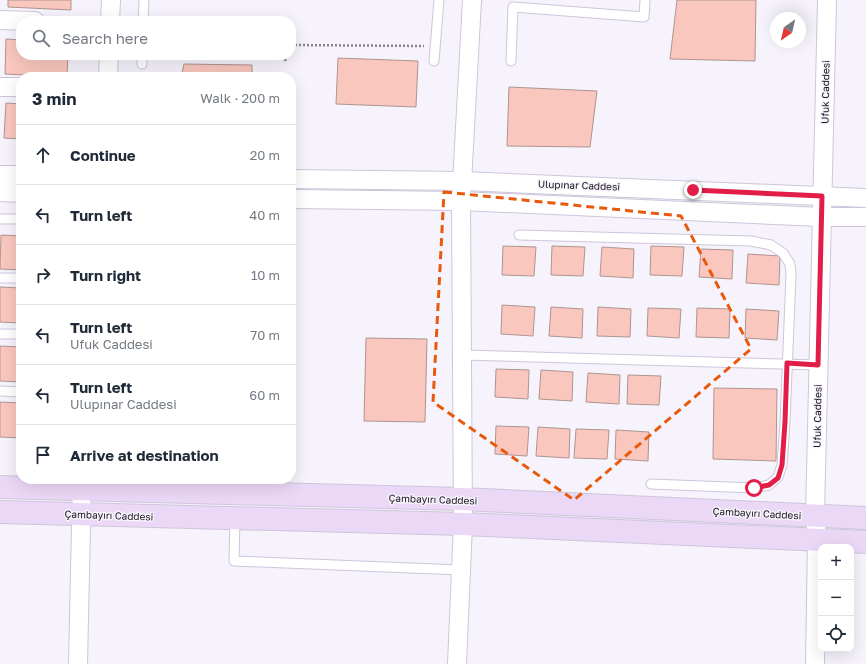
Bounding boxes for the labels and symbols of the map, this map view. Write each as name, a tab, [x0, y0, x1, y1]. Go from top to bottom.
north arrow	[770, 12, 806, 48]
street label: Ufuk Caddesi	[818, 60, 832, 124]
street label: Ulupınar Caddesi	[538, 178, 620, 192]
route end	[684, 181, 702, 199]
street label: Ufuk Caddesi	[810, 384, 824, 448]
route start	[745, 479, 763, 497]
street label: Çambayırı Caddesi	[388, 491, 478, 507]
street label: Çambayırı Caddesi	[712, 505, 802, 521]
street label: Çambayırı Caddesi	[64, 507, 154, 523]

